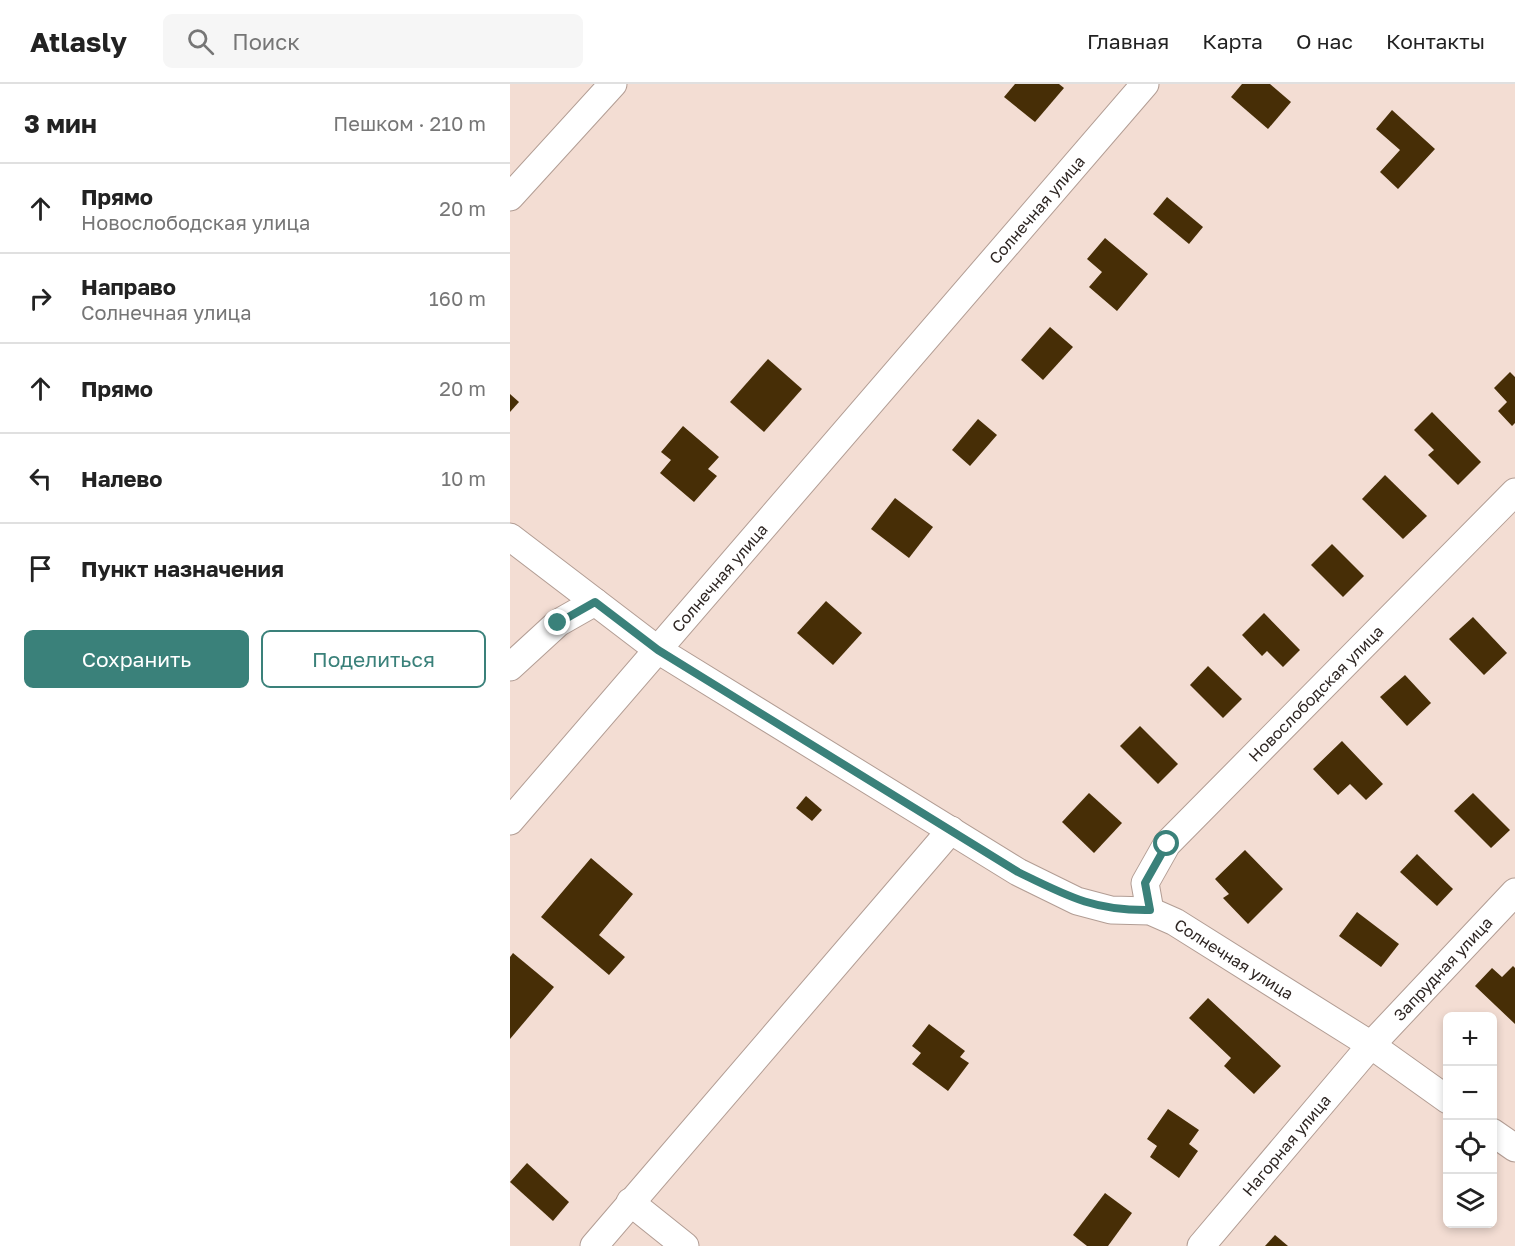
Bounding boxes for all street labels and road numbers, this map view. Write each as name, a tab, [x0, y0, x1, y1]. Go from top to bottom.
street label: Солнечная улица	[985, 151, 1089, 268]
street label: Солнечная улица	[667, 520, 772, 636]
street label: Новослободская улица	[1244, 621, 1388, 766]
street label: Запрудная улица	[1389, 913, 1497, 1025]
street label: Солнечная улица	[1171, 914, 1297, 1004]
street label: Нагорная улица	[1238, 1090, 1335, 1200]

